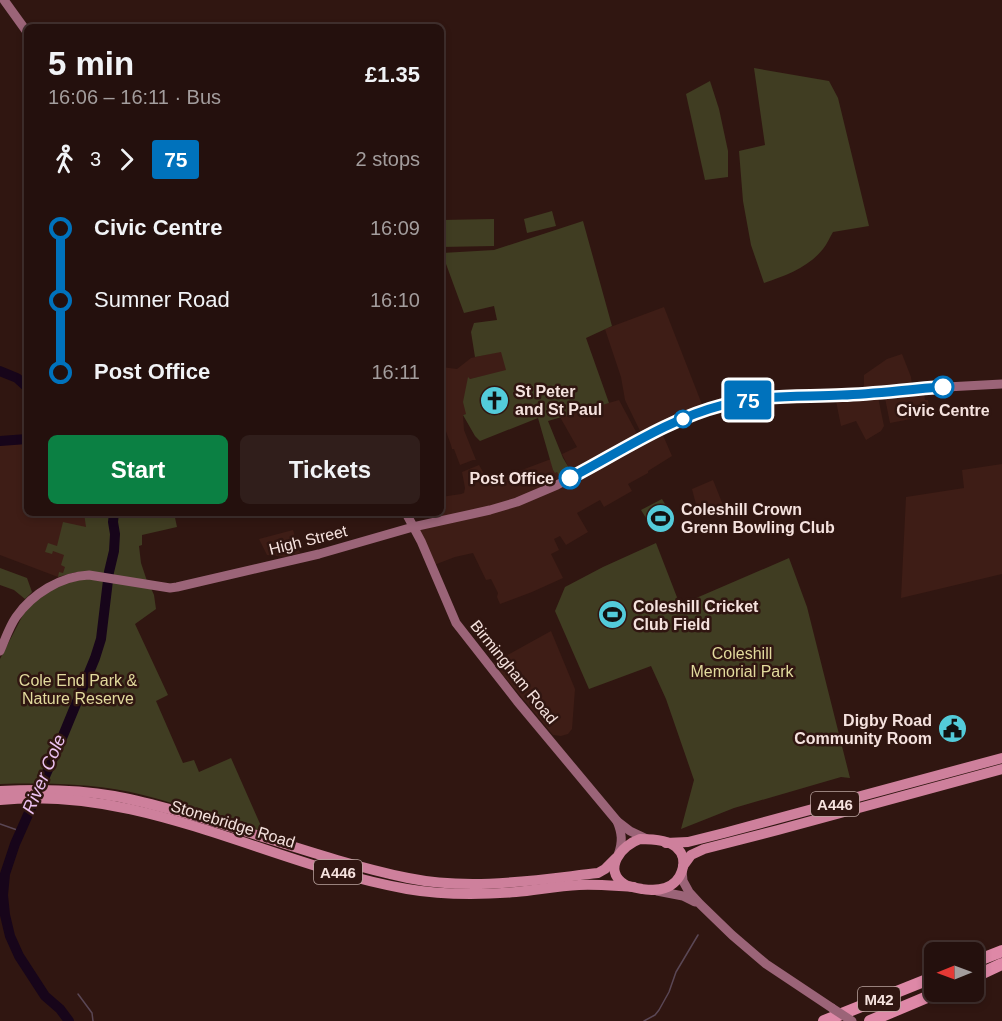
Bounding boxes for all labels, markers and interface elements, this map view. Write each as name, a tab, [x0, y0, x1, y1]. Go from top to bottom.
text: 5 min	[48, 45, 134, 82]
text: £1.35	[365, 62, 420, 87]
text: 16:06 – 16:11 · Bus	[48, 86, 221, 108]
icon: walk	[48, 143, 81, 176]
icon: forward	[110, 143, 143, 176]
text: 3	[90, 148, 101, 170]
text: 75	[164, 148, 187, 171]
text: 2 stops	[356, 148, 420, 170]
text: Civic Centre	[94, 215, 222, 240]
text: 16:09	[370, 217, 420, 239]
text: Sumner Road	[94, 287, 230, 312]
text: 16:10	[370, 289, 420, 311]
text: Post Office	[94, 359, 210, 384]
text: 16:11	[371, 361, 420, 383]
marker: Civic Centre	[932, 376, 954, 398]
line badge: 75	[721, 380, 775, 420]
place label: St Peter and St Paul	[515, 383, 602, 418]
church icon: St Peter and St Paul	[478, 384, 510, 416]
text: 75	[736, 389, 760, 412]
place label: Civic Centre	[896, 402, 990, 419]
unlabelled marker	[674, 410, 692, 428]
button: Start	[48, 435, 228, 504]
button: Tickets	[240, 435, 420, 504]
marker: Post Office	[559, 467, 581, 489]
place label: Post Office	[470, 470, 554, 487]
place label: Coleshill Crown Grenn Bowling Club	[681, 501, 835, 536]
sports icon: Coleshill Crown Grenn Bowling Club	[644, 502, 676, 534]
street label: High Street	[267, 522, 349, 558]
place label: Coleshill Cricket Club Field	[633, 598, 759, 633]
sports icon: Coleshill Cricket Club Field	[596, 599, 628, 631]
street label: Birmingham Road	[467, 617, 561, 727]
park label: Coleshill Memorial Park	[690, 645, 795, 680]
park label: Cole End Park & Nature Reserve	[19, 672, 137, 707]
place label: Digby Road Community Room	[794, 712, 932, 747]
public building icon: Digby Road Community Room	[937, 713, 969, 745]
water label: River Cole	[18, 731, 70, 817]
road number: A446	[811, 792, 859, 816]
street label: Stonebridge Road	[169, 797, 297, 851]
road number: A446	[314, 860, 362, 884]
north arrow	[924, 942, 984, 1002]
map controls	[924, 942, 984, 1002]
road number: M42	[858, 987, 900, 1011]

